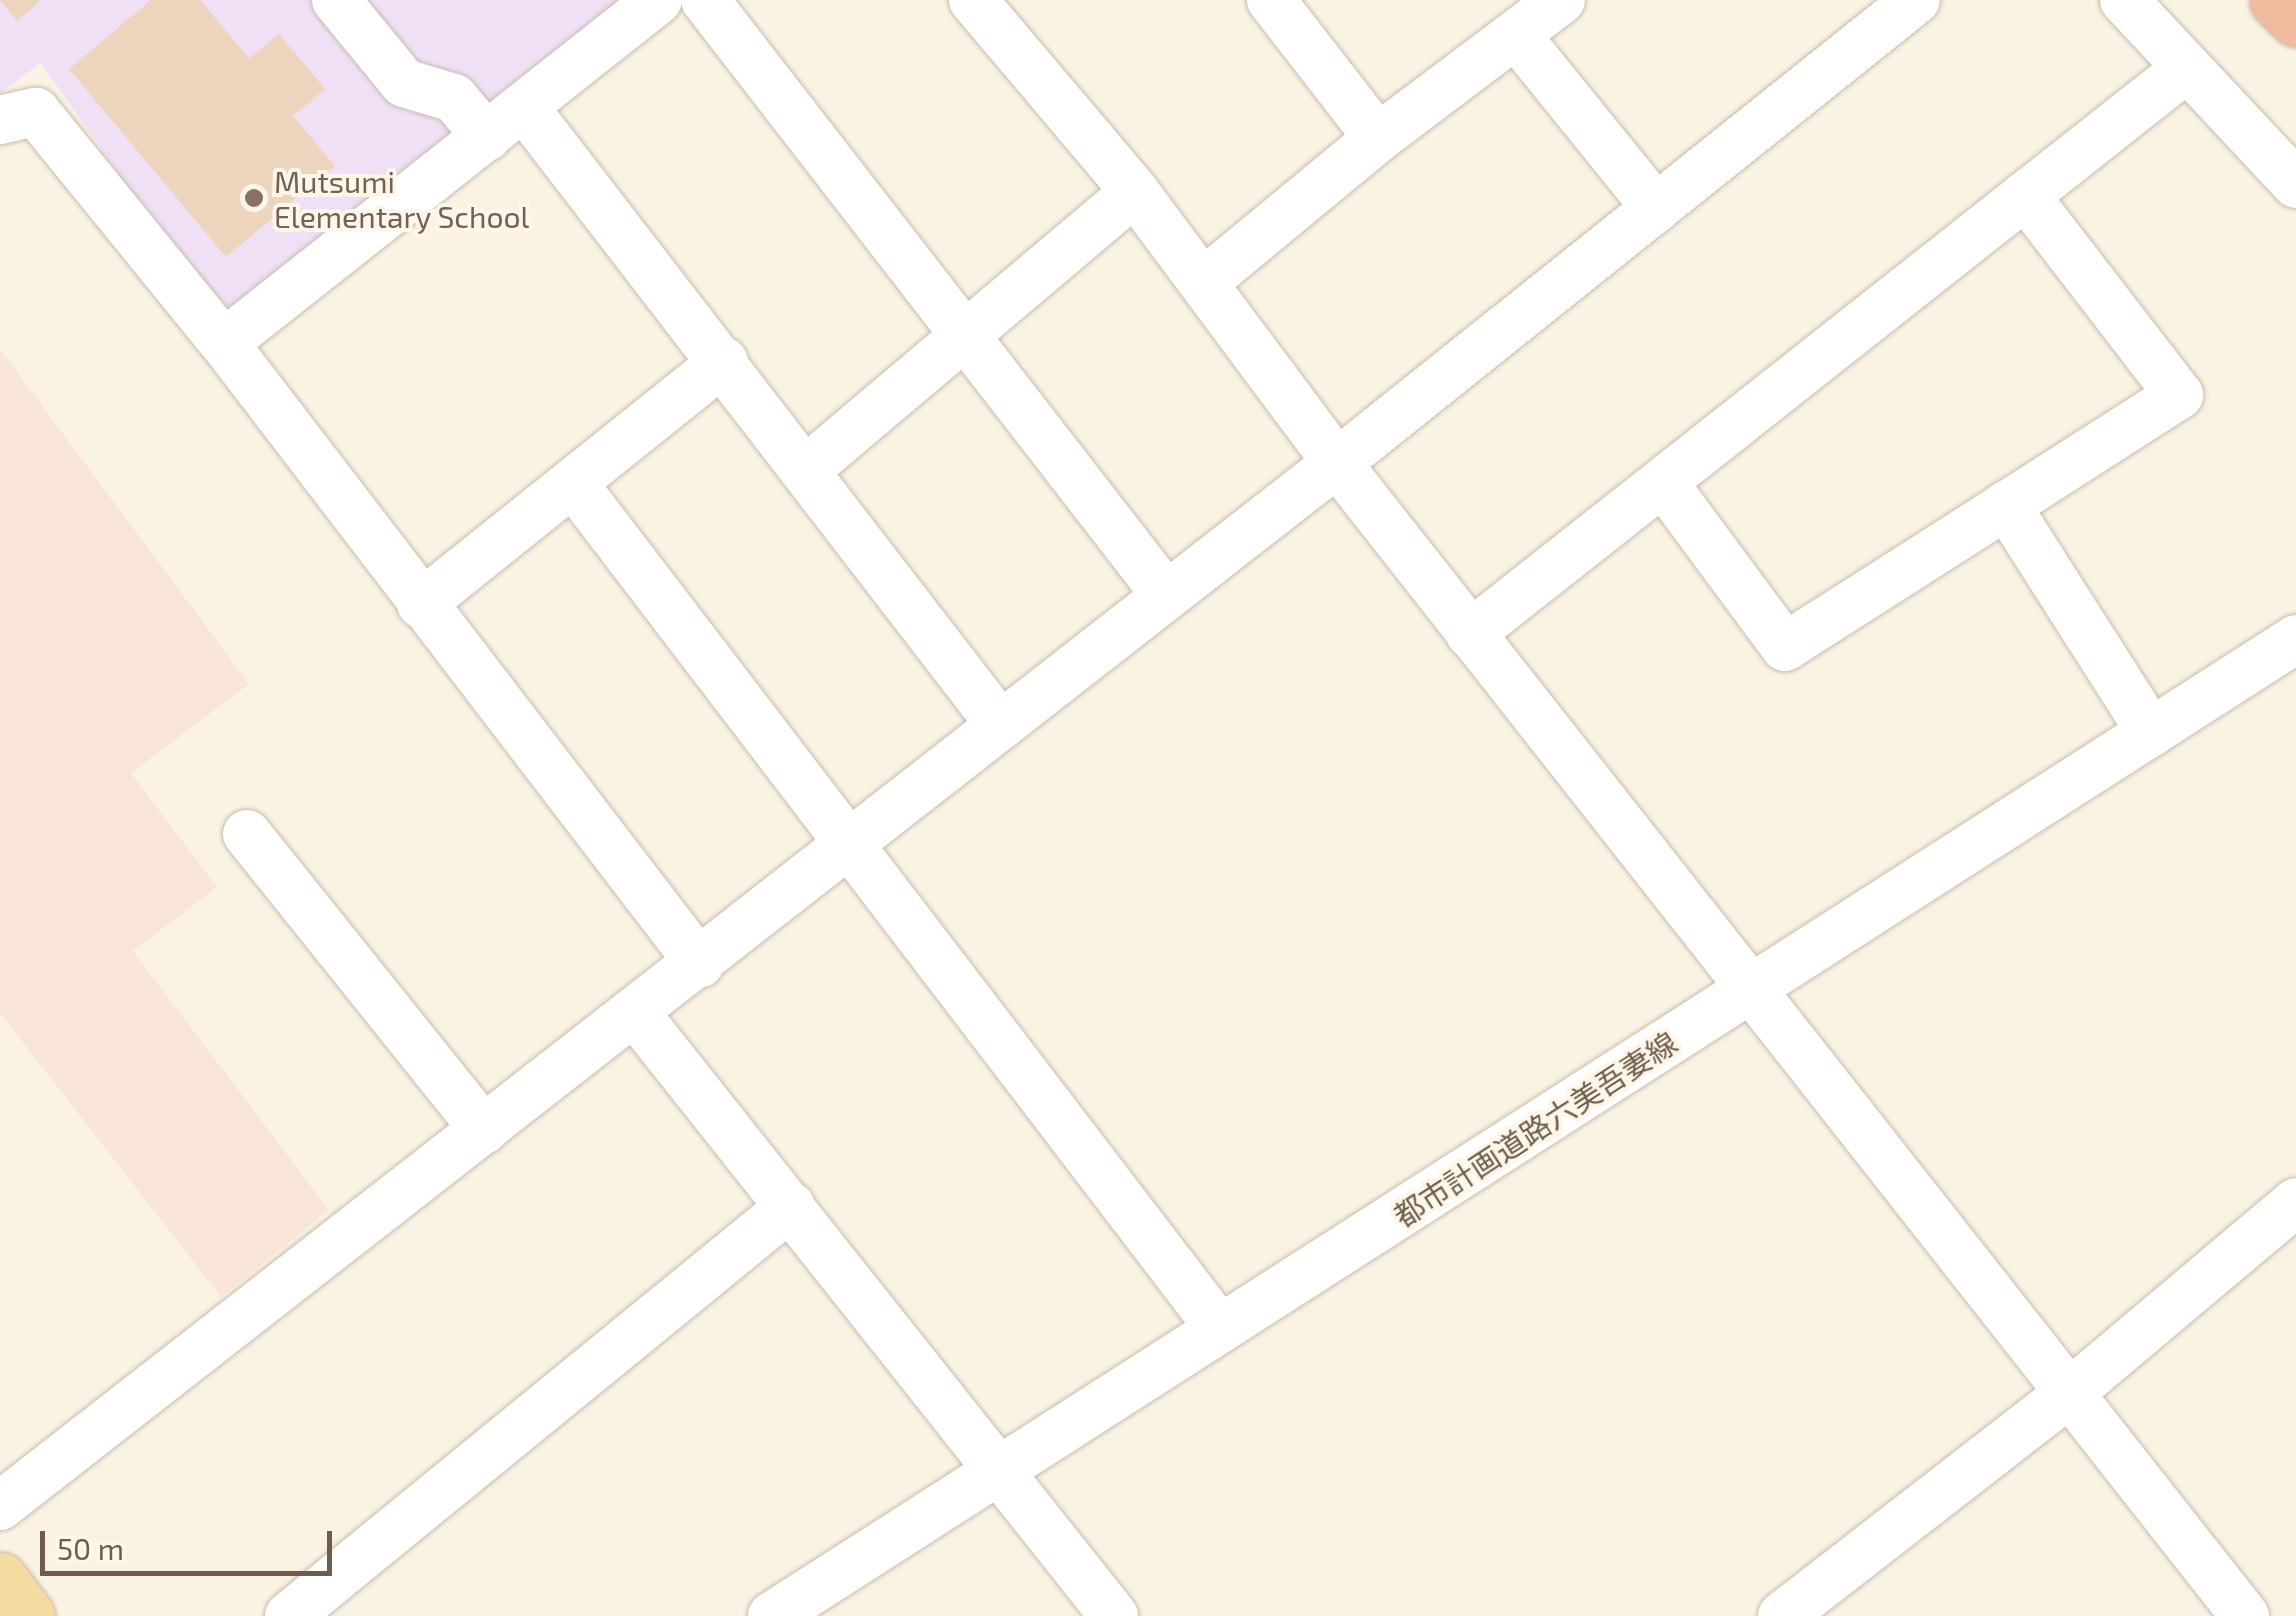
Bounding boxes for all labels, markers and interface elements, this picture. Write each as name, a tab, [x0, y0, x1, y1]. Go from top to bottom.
place label: Mutsumi Elementary School	[274, 163, 530, 234]
marker: Mutsumi Elementary School	[243, 187, 265, 209]
street label: 都市計画道路六美吾妻線	[1387, 1024, 1683, 1234]
scale bar	[45, 1511, 338, 1573]
text: 50 m	[57, 1530, 124, 1566]

